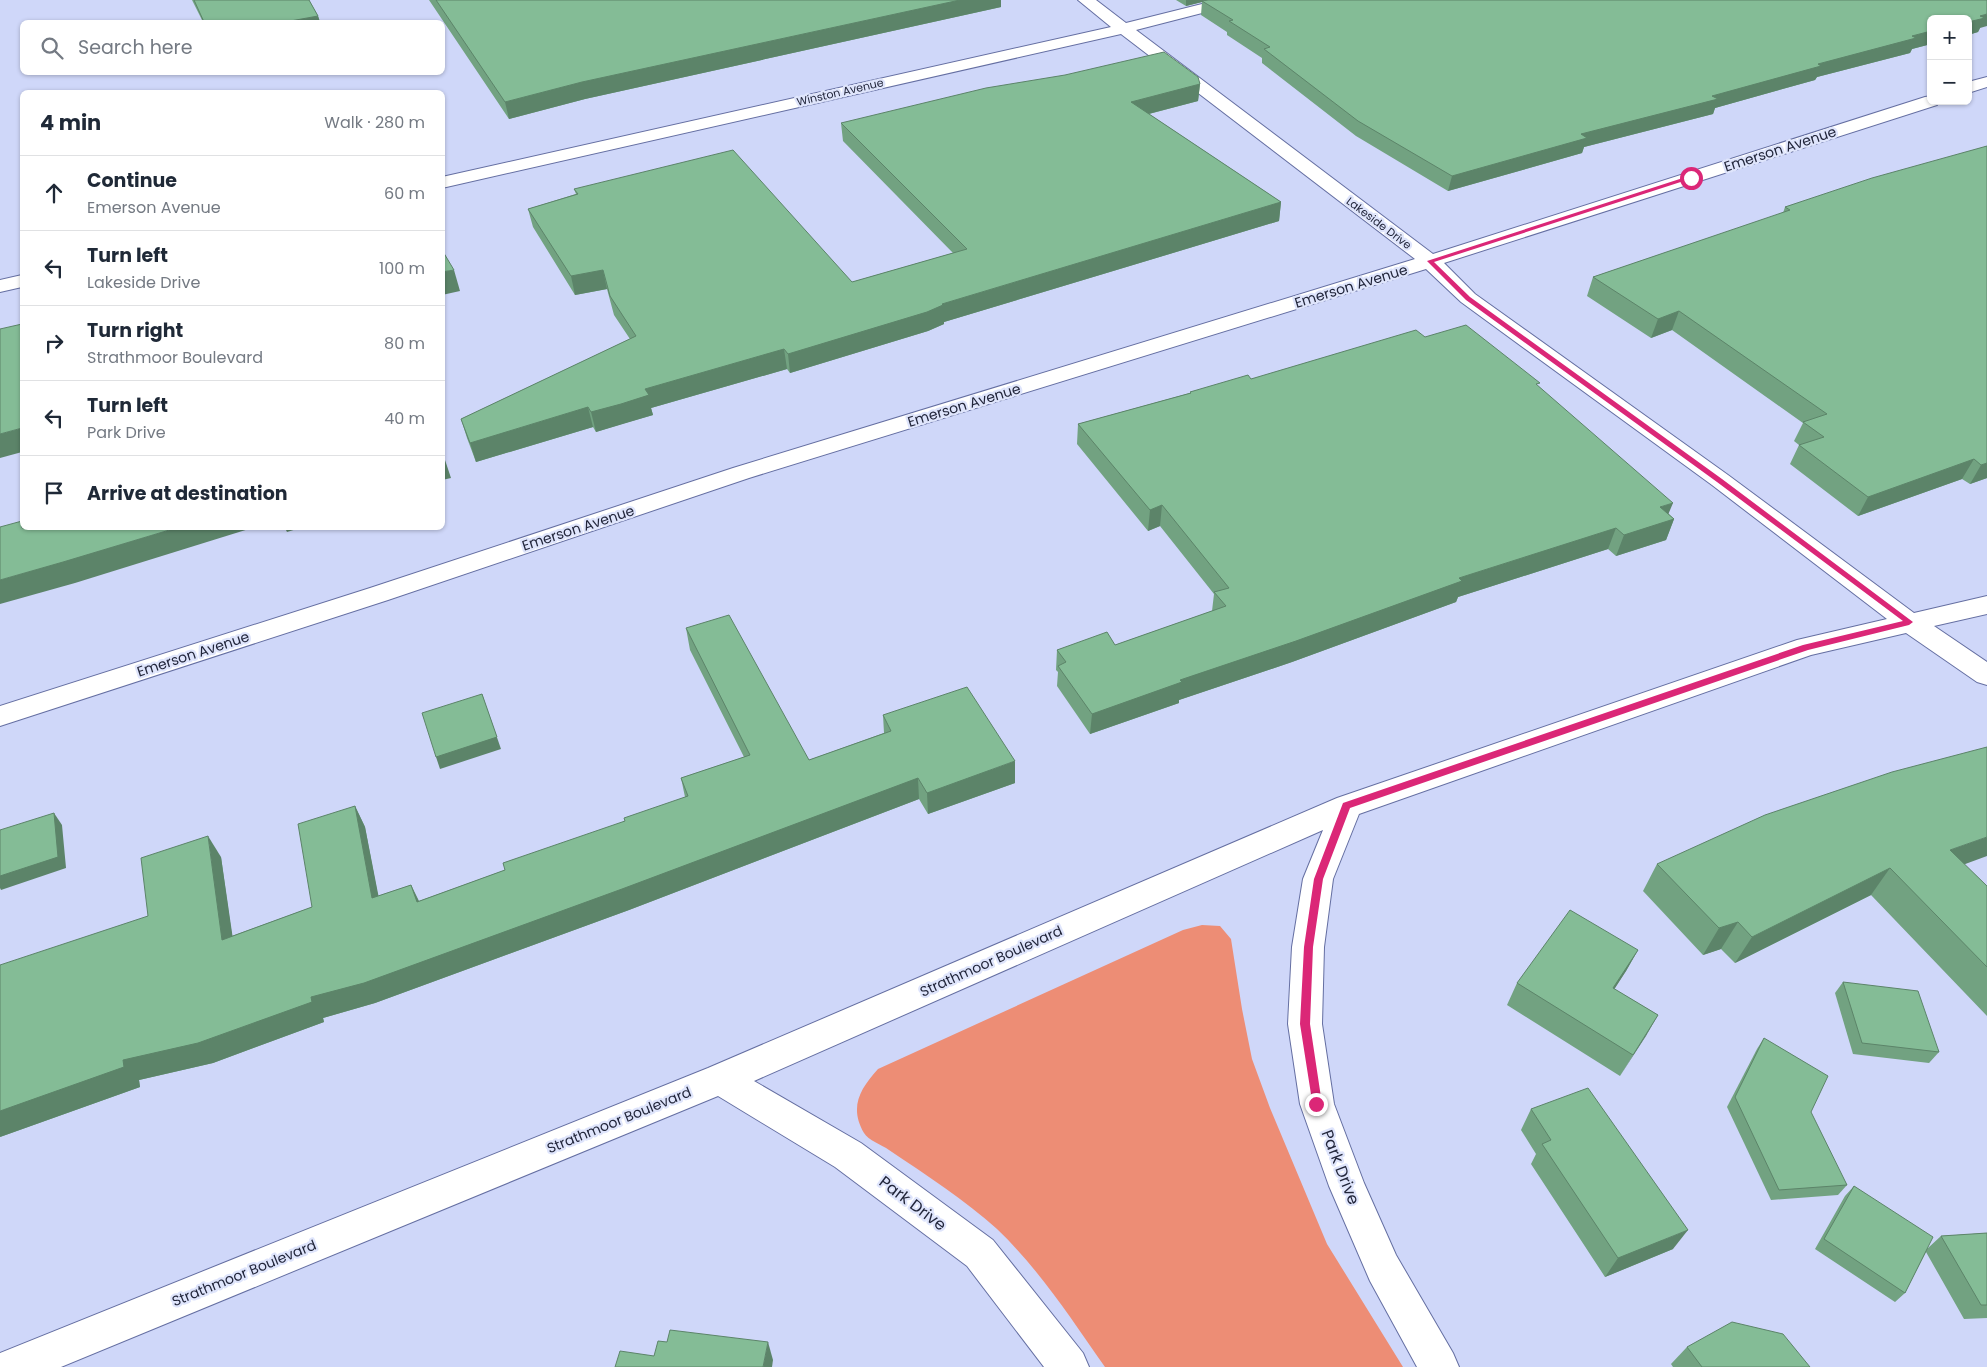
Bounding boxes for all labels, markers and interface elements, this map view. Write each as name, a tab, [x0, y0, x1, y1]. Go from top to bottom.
map controls	[1927, 15, 1972, 105]
button: +	[1927, 15, 1972, 60]
search box	[20, 20, 445, 75]
icon: search	[38, 34, 66, 62]
text: Search here	[78, 34, 192, 61]
button: −	[1927, 60, 1972, 105]
street label: Winston Avenue	[795, 74, 885, 110]
text: 4 min	[40, 108, 101, 137]
text: Walk · 280 m	[324, 111, 425, 134]
street label: Emerson Avenue	[1721, 121, 1839, 177]
text: Continue	[87, 167, 177, 194]
route start	[1680, 167, 1703, 190]
icon: ahead	[40, 179, 68, 207]
text: 60 m	[384, 182, 425, 205]
street label: Lakeside Drive	[1343, 193, 1415, 253]
text: Emerson Avenue	[87, 196, 221, 219]
text: Turn left	[87, 242, 168, 269]
icon: left	[40, 254, 68, 282]
text: 100 m	[379, 257, 425, 280]
street label: Emerson Avenue	[1292, 259, 1410, 313]
text: Lakeside Drive	[87, 271, 200, 294]
text: Turn right	[87, 317, 183, 344]
icon: right	[40, 329, 68, 357]
text: 80 m	[384, 332, 425, 355]
text: Strathmoor Boulevard	[87, 346, 263, 369]
street label: Emerson Avenue	[905, 378, 1023, 432]
text: Turn left	[87, 392, 168, 419]
icon: left	[40, 404, 68, 432]
text: 40 m	[384, 407, 425, 430]
text: Park Drive	[87, 421, 166, 444]
icon: arrive	[40, 479, 68, 507]
text: Arrive at destination	[87, 480, 288, 507]
street label: Emerson Avenue	[519, 500, 637, 556]
street label: Emerson Avenue	[134, 626, 252, 682]
street label: Strathmoor Boulevard	[917, 921, 1065, 1001]
street label: Strathmoor Boulevard	[544, 1082, 694, 1158]
route end	[1305, 1093, 1328, 1116]
street label: Park Drive	[1316, 1126, 1365, 1208]
street label: Park Drive	[874, 1171, 951, 1236]
street label: Strathmoor Boulevard	[169, 1235, 319, 1311]

